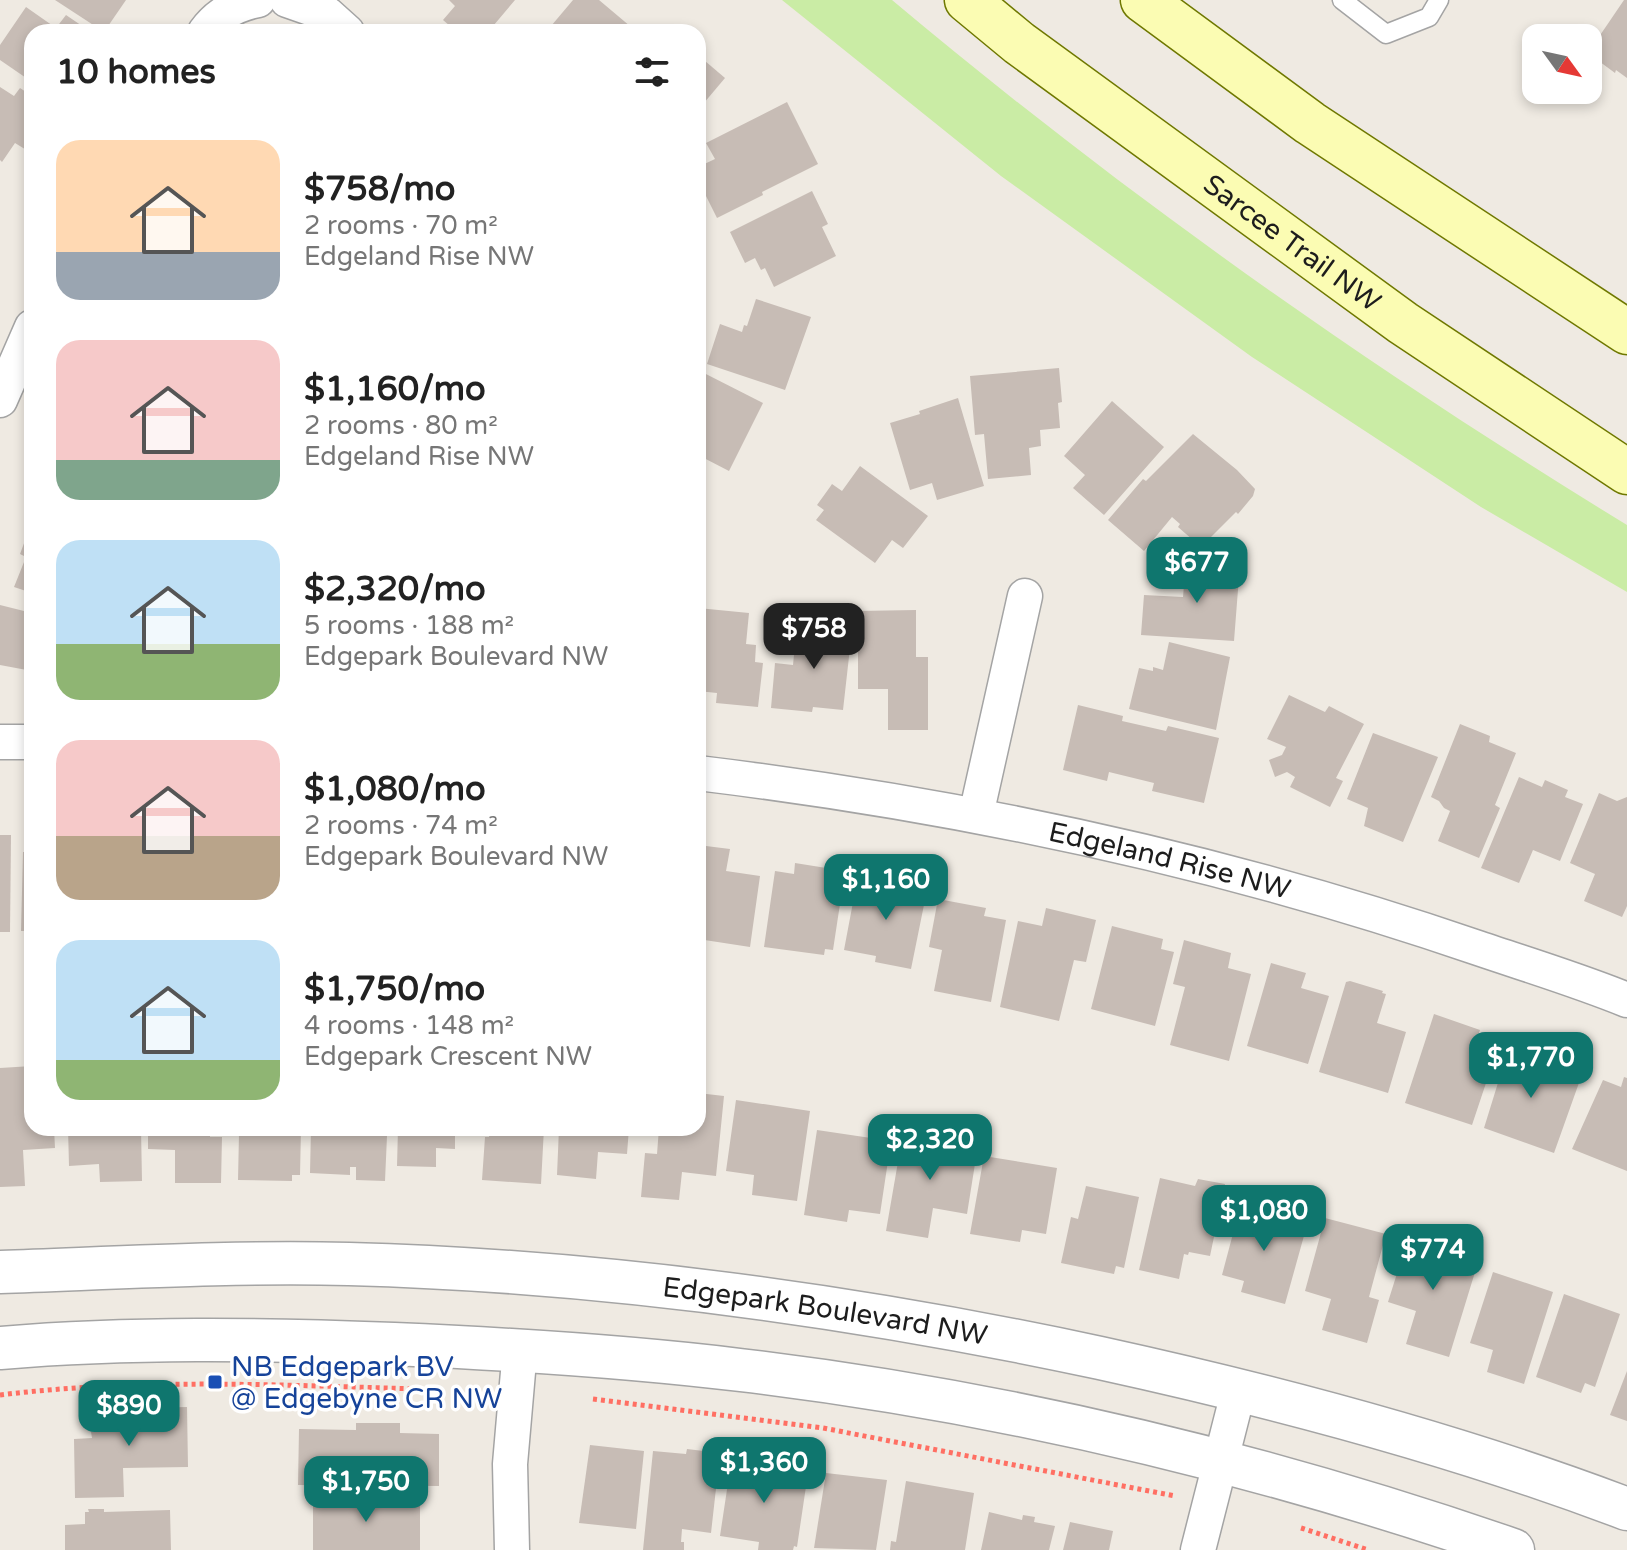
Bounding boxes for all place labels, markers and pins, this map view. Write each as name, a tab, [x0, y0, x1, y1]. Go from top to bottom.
pin: $677	[1150, 537, 1244, 605]
pin: $758	[767, 603, 861, 671]
pin: $1,160	[821, 854, 951, 922]
pin: $1,770	[1466, 1032, 1596, 1100]
pin: $2,320	[865, 1114, 995, 1182]
pin: $1,080	[1199, 1185, 1329, 1253]
pin: $774	[1386, 1224, 1480, 1292]
place label: NB Edgepark BV @ Edgebyne CR NW	[231, 1350, 502, 1416]
marker: NB Edgepark BV @ Edgebyne CR NW	[206, 1373, 224, 1391]
pin: $890	[82, 1380, 176, 1448]
pin: $1,360	[699, 1437, 829, 1505]
pin: $1,750	[301, 1456, 431, 1524]

